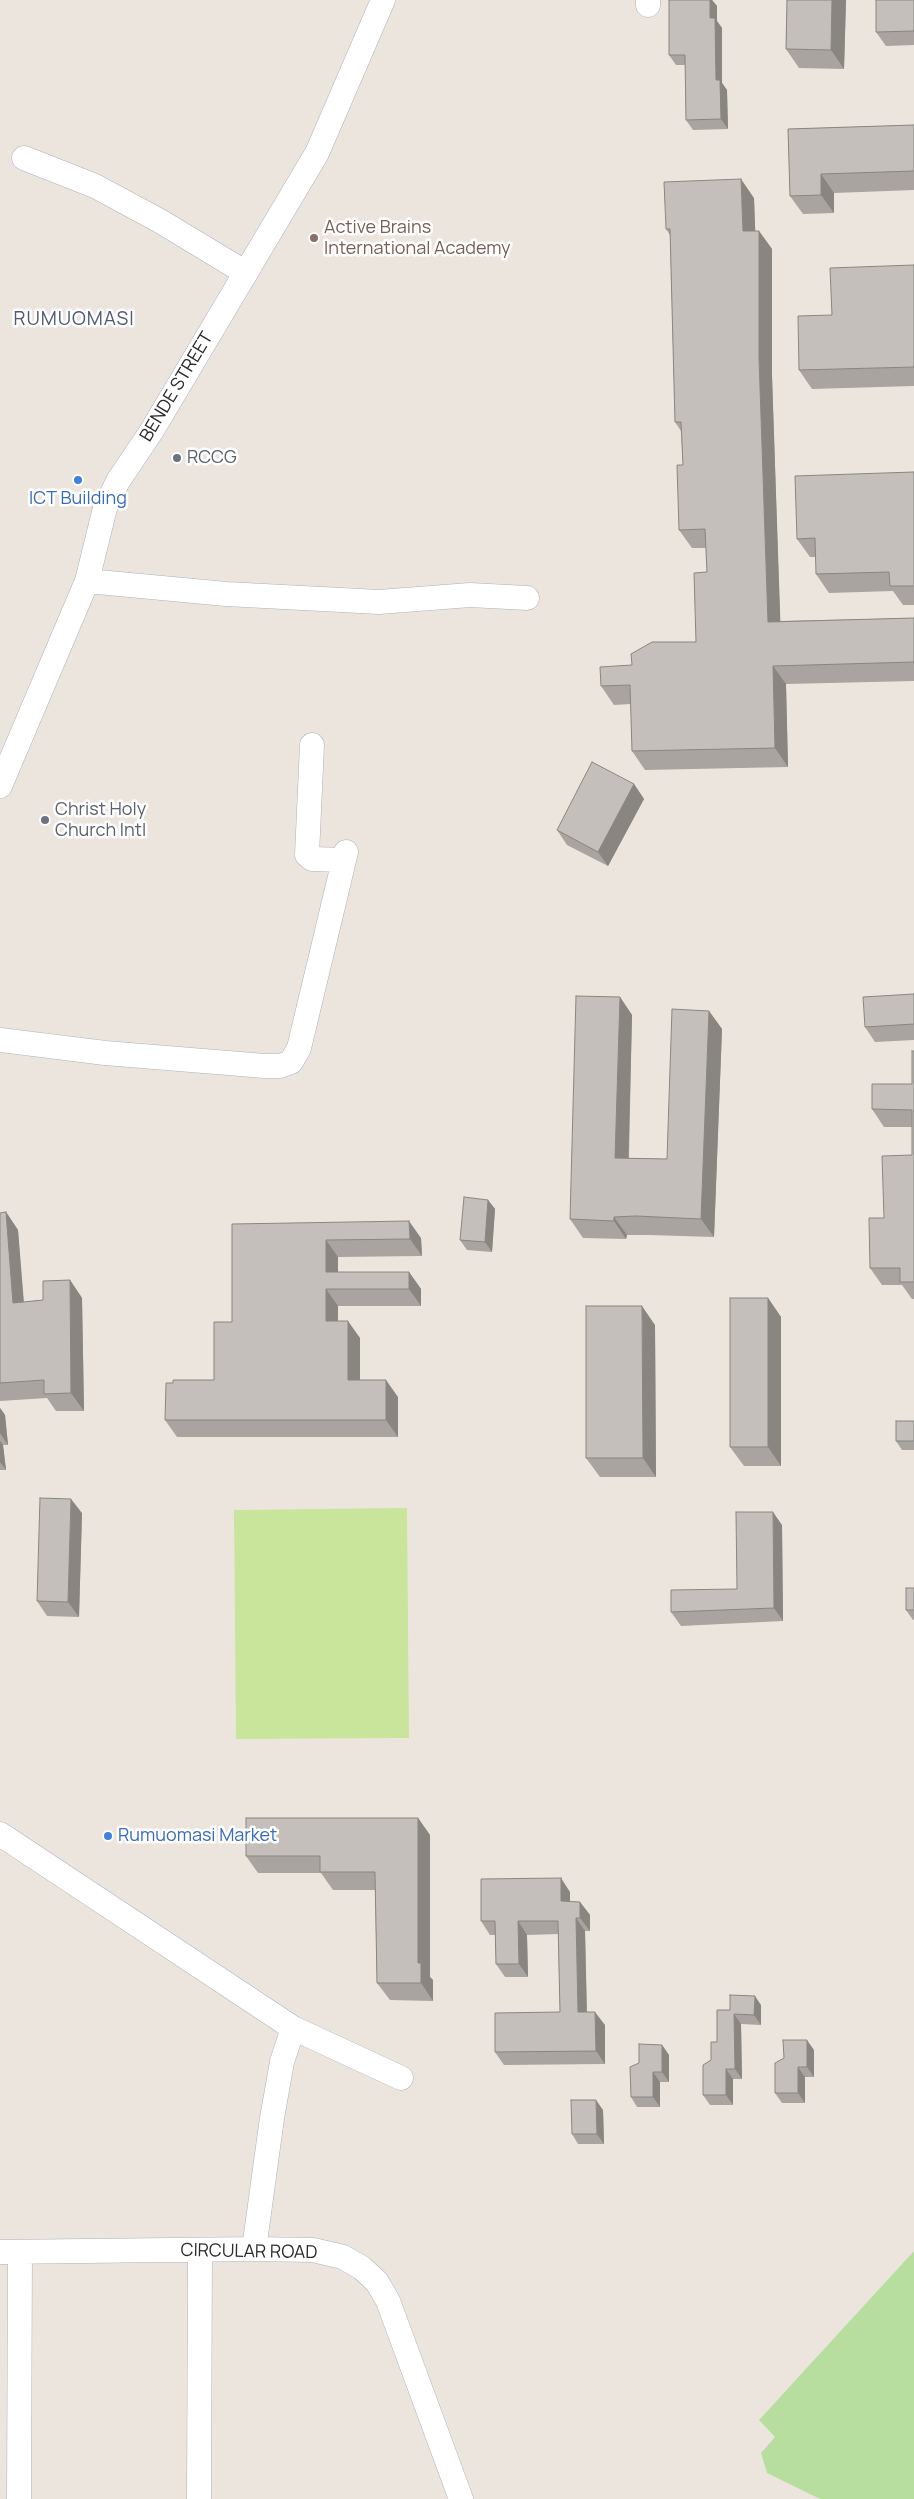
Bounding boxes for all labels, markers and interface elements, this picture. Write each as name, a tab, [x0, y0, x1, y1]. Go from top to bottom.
place label: Active Brains International Academy	[324, 217, 511, 260]
marker: Active Brains International Academy	[308, 232, 320, 244]
district label: RUMUOMASI	[12, 309, 136, 331]
street label: BENDE STREET	[136, 328, 218, 446]
place label: RCCG	[187, 447, 237, 469]
marker: RCCG	[171, 452, 183, 464]
marker: ICT Building	[72, 474, 84, 486]
place label: ICT Building	[29, 488, 127, 510]
place label: Christ Holy Church Intl	[55, 799, 146, 842]
marker: Christ Holy Church Intl	[39, 814, 51, 826]
place label: Rumuomasi Market	[118, 1825, 277, 1847]
marker: Rumuomasi Market	[102, 1830, 114, 1842]
street label: CIRCULAR ROAD	[180, 2240, 318, 2264]

